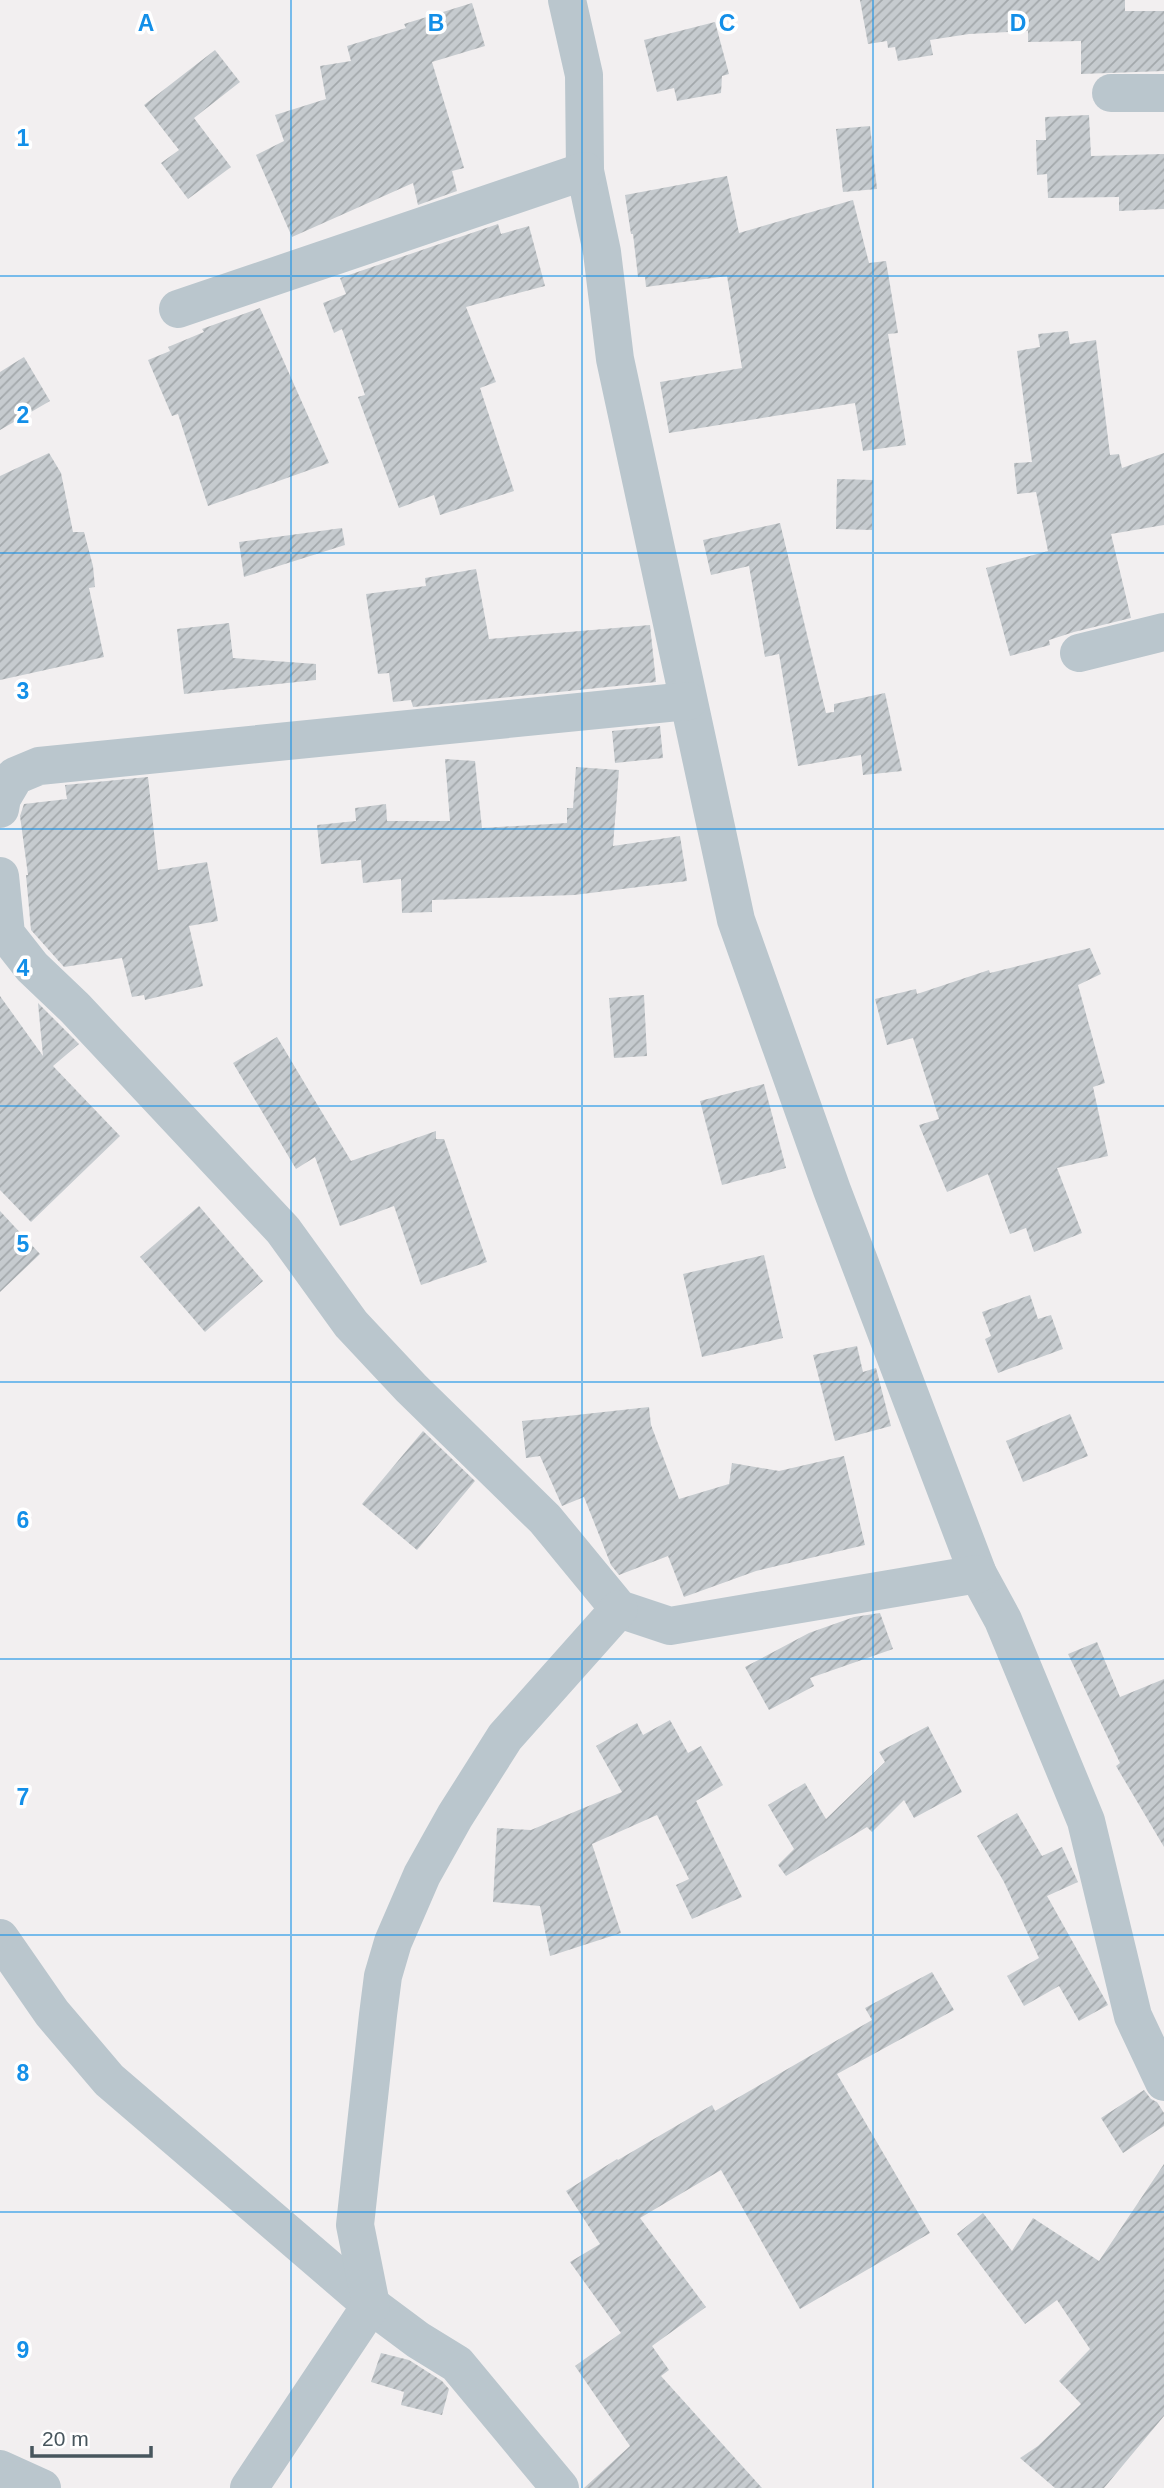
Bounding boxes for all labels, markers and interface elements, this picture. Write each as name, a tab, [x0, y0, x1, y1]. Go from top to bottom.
text: A	[138, 10, 154, 36]
text: B	[428, 10, 444, 36]
text: C	[719, 10, 735, 36]
text: D	[1010, 10, 1026, 36]
text: 1	[17, 125, 30, 151]
text: 2	[17, 402, 29, 428]
text: 3	[17, 678, 29, 704]
text: 4	[17, 955, 30, 981]
text: 5	[17, 1231, 30, 1257]
text: 6	[17, 1507, 29, 1533]
text: 7	[17, 1784, 29, 1810]
text: 8	[17, 2060, 30, 2086]
text: 9	[17, 2337, 29, 2363]
scale bar	[32, 2414, 150, 2458]
text: 20 m	[42, 2427, 89, 2450]

